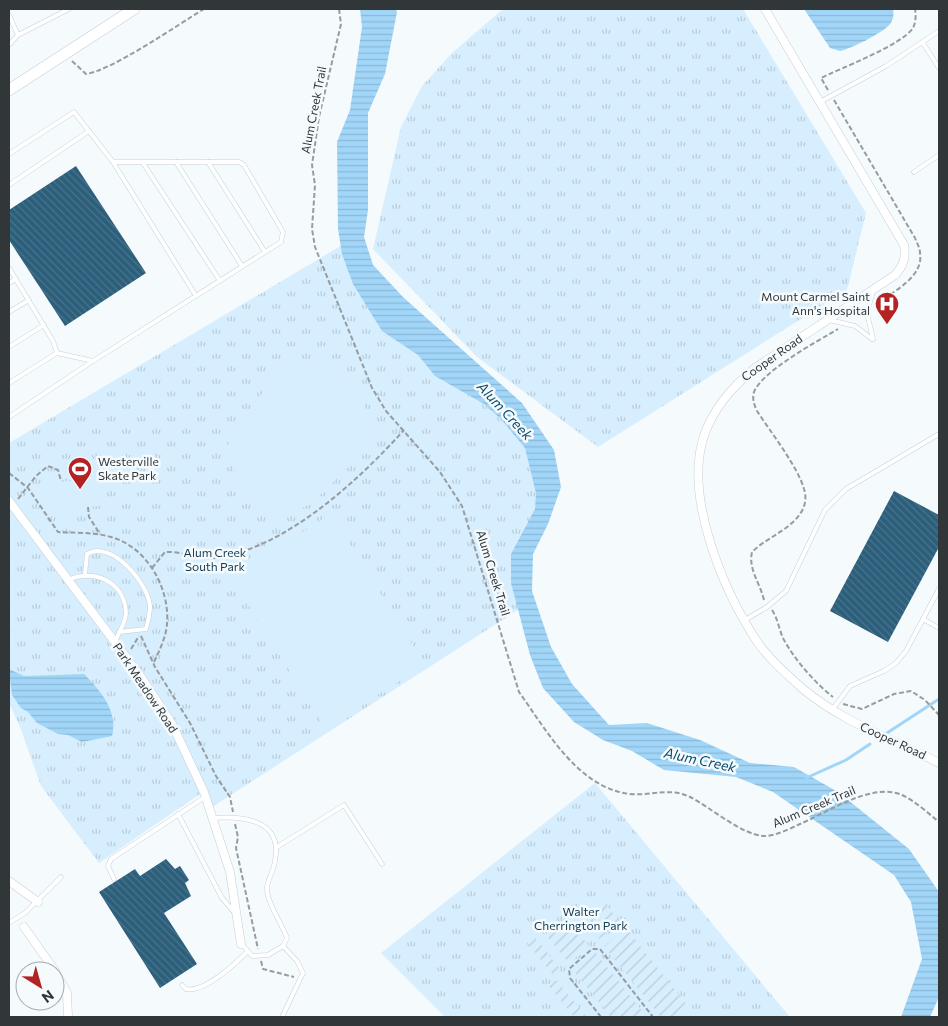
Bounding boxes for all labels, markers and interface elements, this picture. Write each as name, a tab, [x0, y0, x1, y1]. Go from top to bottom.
street label: Alum Creek Trail	[298, 65, 328, 155]
place label: Mount Carmel Saint Ann's Hospital	[761, 289, 870, 317]
hospital icon: Mount Carmel Saint Ann's Hospital	[874, 291, 900, 325]
street label: Cooper Road	[738, 331, 805, 383]
water label: Alum Creek	[473, 377, 537, 444]
place label: Westerville Skate Park	[98, 454, 159, 482]
sports icon: Westerville Skate Park	[67, 456, 93, 490]
street label: Alum Creek Trail	[474, 528, 514, 617]
park label: Alum Creek South Park	[184, 545, 247, 573]
street label: Park Meadow Road	[111, 640, 181, 735]
street label: Cooper Road	[858, 719, 929, 761]
water label: Alum Creek	[662, 743, 738, 776]
street label: Alum Creek Trail	[770, 782, 857, 830]
park label: Walter Cherrington Park	[534, 904, 628, 932]
north arrow	[15, 961, 65, 1011]
text: N	[39, 987, 57, 1007]

